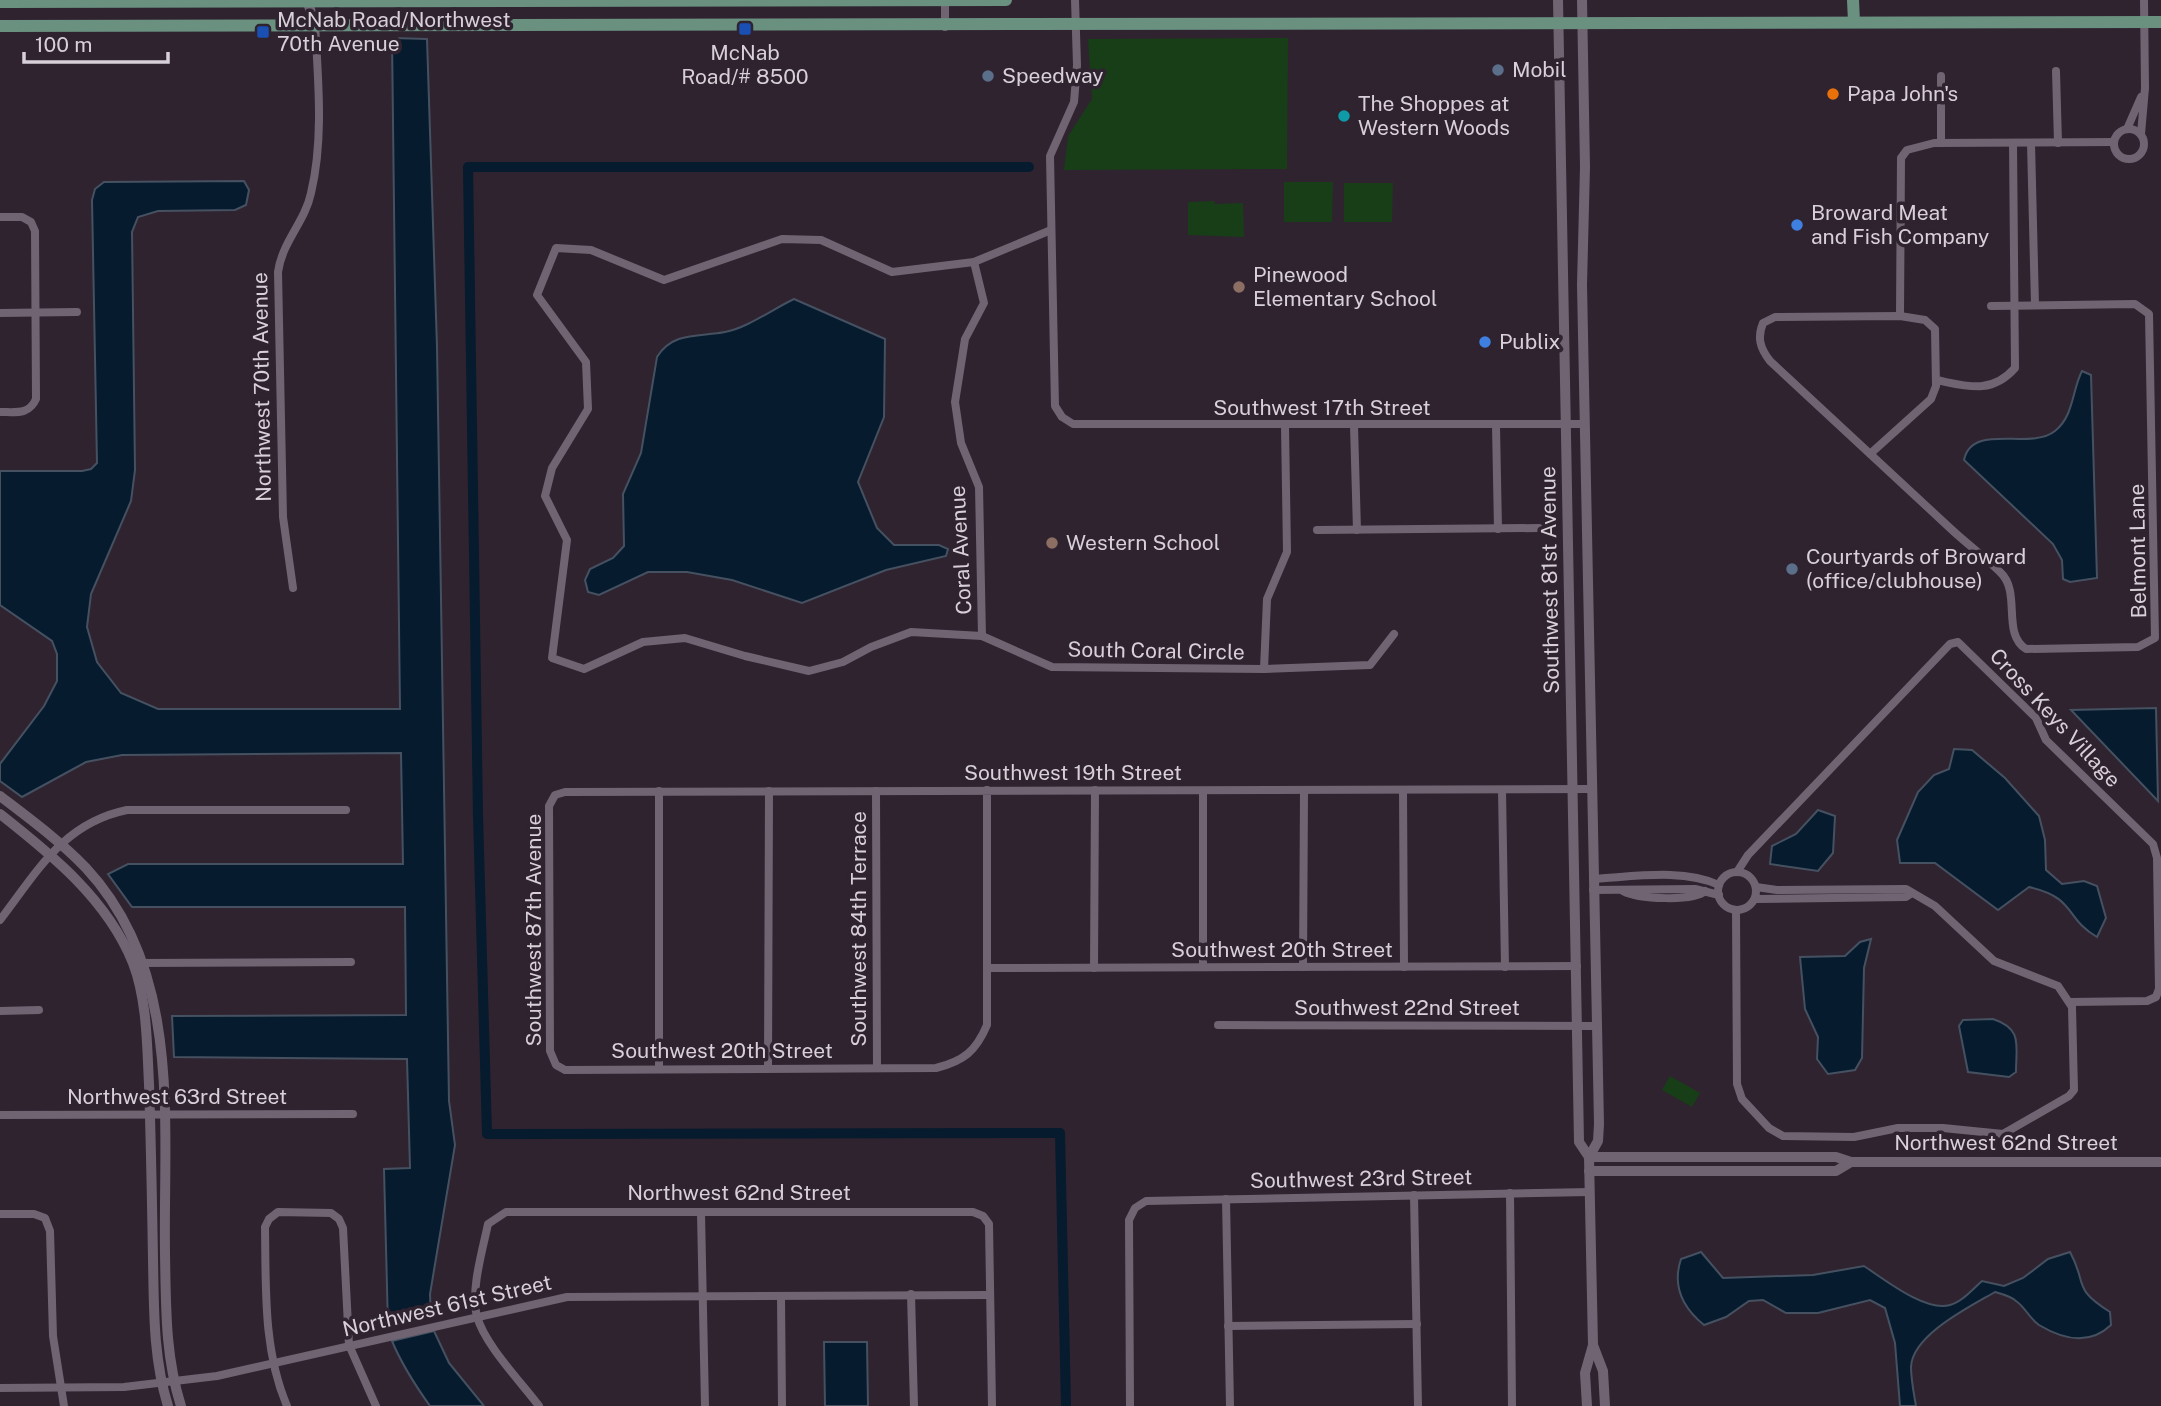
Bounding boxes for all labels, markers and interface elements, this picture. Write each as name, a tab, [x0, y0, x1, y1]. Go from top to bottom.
place label: McNab Road/Northwest 70th Avenue	[277, 7, 511, 56]
scale bar	[24, 21, 168, 65]
marker: McNab Road/# 8500	[737, 21, 753, 37]
marker: McNab Road/Northwest 70th Avenue	[255, 24, 271, 40]
text: 100 m	[35, 32, 92, 57]
place label: McNab Road/# 8500	[681, 40, 809, 89]
place label: Mobil	[1512, 57, 1567, 82]
marker: Mobil	[1490, 62, 1506, 78]
place label: Speedway	[1002, 63, 1104, 88]
marker: Speedway	[980, 68, 996, 84]
place label: Papa John's	[1847, 81, 1958, 106]
marker: Papa John's	[1825, 86, 1841, 102]
place label: The Shoppes at Western Woods	[1358, 91, 1510, 140]
marker: The Shoppes at Western Woods	[1336, 108, 1352, 124]
place label: Broward Meat and Fish Company	[1811, 200, 1989, 249]
marker: Broward Meat and Fish Company	[1789, 217, 1805, 233]
place label: Pinewood Elementary School	[1253, 262, 1437, 311]
street label: Northwest 70th Avenue	[247, 272, 276, 502]
marker: Pinewood Elementary School	[1231, 279, 1247, 295]
place label: Publix	[1499, 329, 1561, 354]
marker: Publix	[1477, 334, 1493, 350]
street label: Southwest 17th Street	[1213, 395, 1431, 420]
street label: Southwest 81st Avenue	[1535, 466, 1564, 694]
street label: Belmont Lane	[2124, 483, 2151, 619]
street label: Coral Avenue	[945, 485, 976, 615]
place label: Western School	[1066, 530, 1220, 555]
marker: Western School	[1044, 535, 1060, 551]
place label: Courtyards of Broward (office/clubhouse)	[1806, 544, 2026, 593]
marker: Courtyards of Broward (office/clubhouse)	[1784, 561, 1800, 577]
street label: South Coral Circle	[1067, 636, 1245, 665]
street label: Cross Keys Village	[1985, 643, 2126, 792]
street label: Southwest 19th Street	[964, 760, 1182, 785]
street label: Southwest 84th Terrace	[846, 811, 871, 1047]
street label: Southwest 87th Avenue	[521, 813, 546, 1047]
street label: Southwest 20th Street	[1171, 937, 1393, 962]
street label: Southwest 22nd Street	[1294, 995, 1520, 1020]
street label: Southwest 20th Street	[611, 1038, 833, 1063]
street label: Northwest 63rd Street	[67, 1084, 287, 1109]
street label: Northwest 62nd Street	[1894, 1130, 2118, 1155]
street label: Southwest 23rd Street	[1250, 1164, 1472, 1193]
street label: Northwest 62nd Street	[627, 1180, 851, 1205]
street label: Northwest 61st Street	[340, 1269, 554, 1342]

